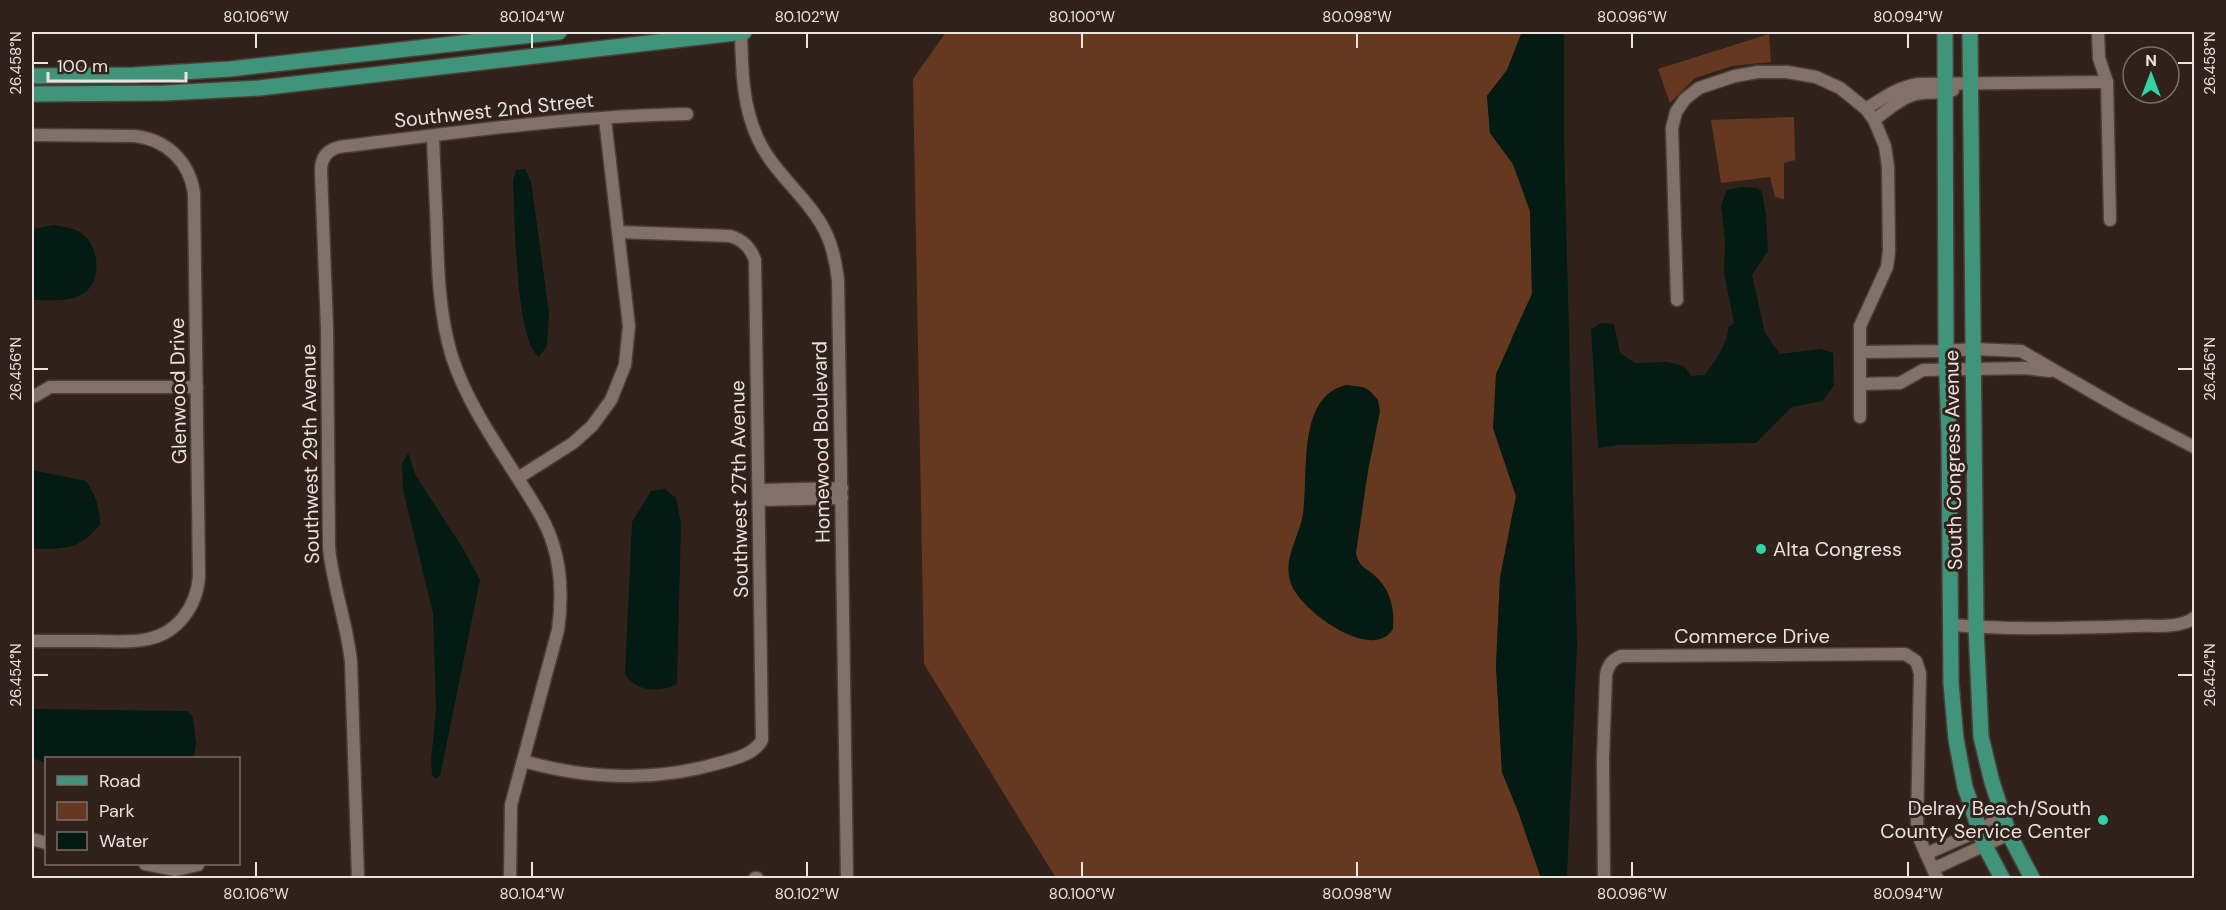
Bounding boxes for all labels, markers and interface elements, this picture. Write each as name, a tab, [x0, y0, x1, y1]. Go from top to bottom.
text: 80.106°W	[223, 7, 289, 27]
text: 80.104°W	[499, 7, 565, 27]
text: 80.102°W	[775, 7, 840, 27]
text: 80.100°W	[1049, 7, 1116, 27]
text: 80.098°W	[1322, 7, 1392, 27]
text: 80.096°W	[1597, 7, 1667, 27]
text: 80.094°W	[1873, 7, 1943, 27]
text: 26.458°N	[6, 31, 26, 95]
text: 26.458°N	[2200, 31, 2220, 95]
scale bar	[48, 45, 186, 83]
north arrow	[2121, 45, 2181, 105]
text: N	[2145, 50, 2157, 71]
text: 100 m	[57, 54, 108, 78]
street label: Southwest 2nd Street	[393, 87, 595, 133]
street label: Glenwood Drive	[164, 318, 192, 464]
text: 26.456°N	[6, 337, 26, 401]
text: 26.456°N	[2200, 337, 2220, 401]
street label: Homewood Boulevard	[806, 341, 836, 543]
street label: Southwest 29th Avenue	[295, 344, 325, 564]
street label: South Congress Avenue	[1938, 350, 1968, 570]
street label: Southwest 27th Avenue	[724, 380, 754, 598]
place label: Alta Congress	[1773, 536, 1902, 562]
marker: Alta Congress	[1754, 542, 1768, 556]
street label: Commerce Drive	[1674, 623, 1830, 649]
text: 26.454°N	[6, 643, 26, 707]
text: 26.454°N	[2200, 643, 2220, 707]
legend	[45, 757, 240, 865]
text: Road	[99, 769, 141, 793]
place label: Delray Beach/South County Service Center	[1880, 795, 2091, 844]
text: Park	[99, 799, 135, 823]
marker: Delray Beach/South County Service Center	[2096, 813, 2110, 827]
text: Water	[99, 829, 149, 853]
text: 80.106°W	[223, 884, 289, 904]
text: 80.104°W	[499, 884, 565, 904]
text: 80.102°W	[775, 884, 840, 904]
text: 80.100°W	[1049, 884, 1116, 904]
text: 80.098°W	[1322, 884, 1392, 904]
text: 80.096°W	[1597, 884, 1667, 904]
text: 80.094°W	[1873, 884, 1943, 904]

